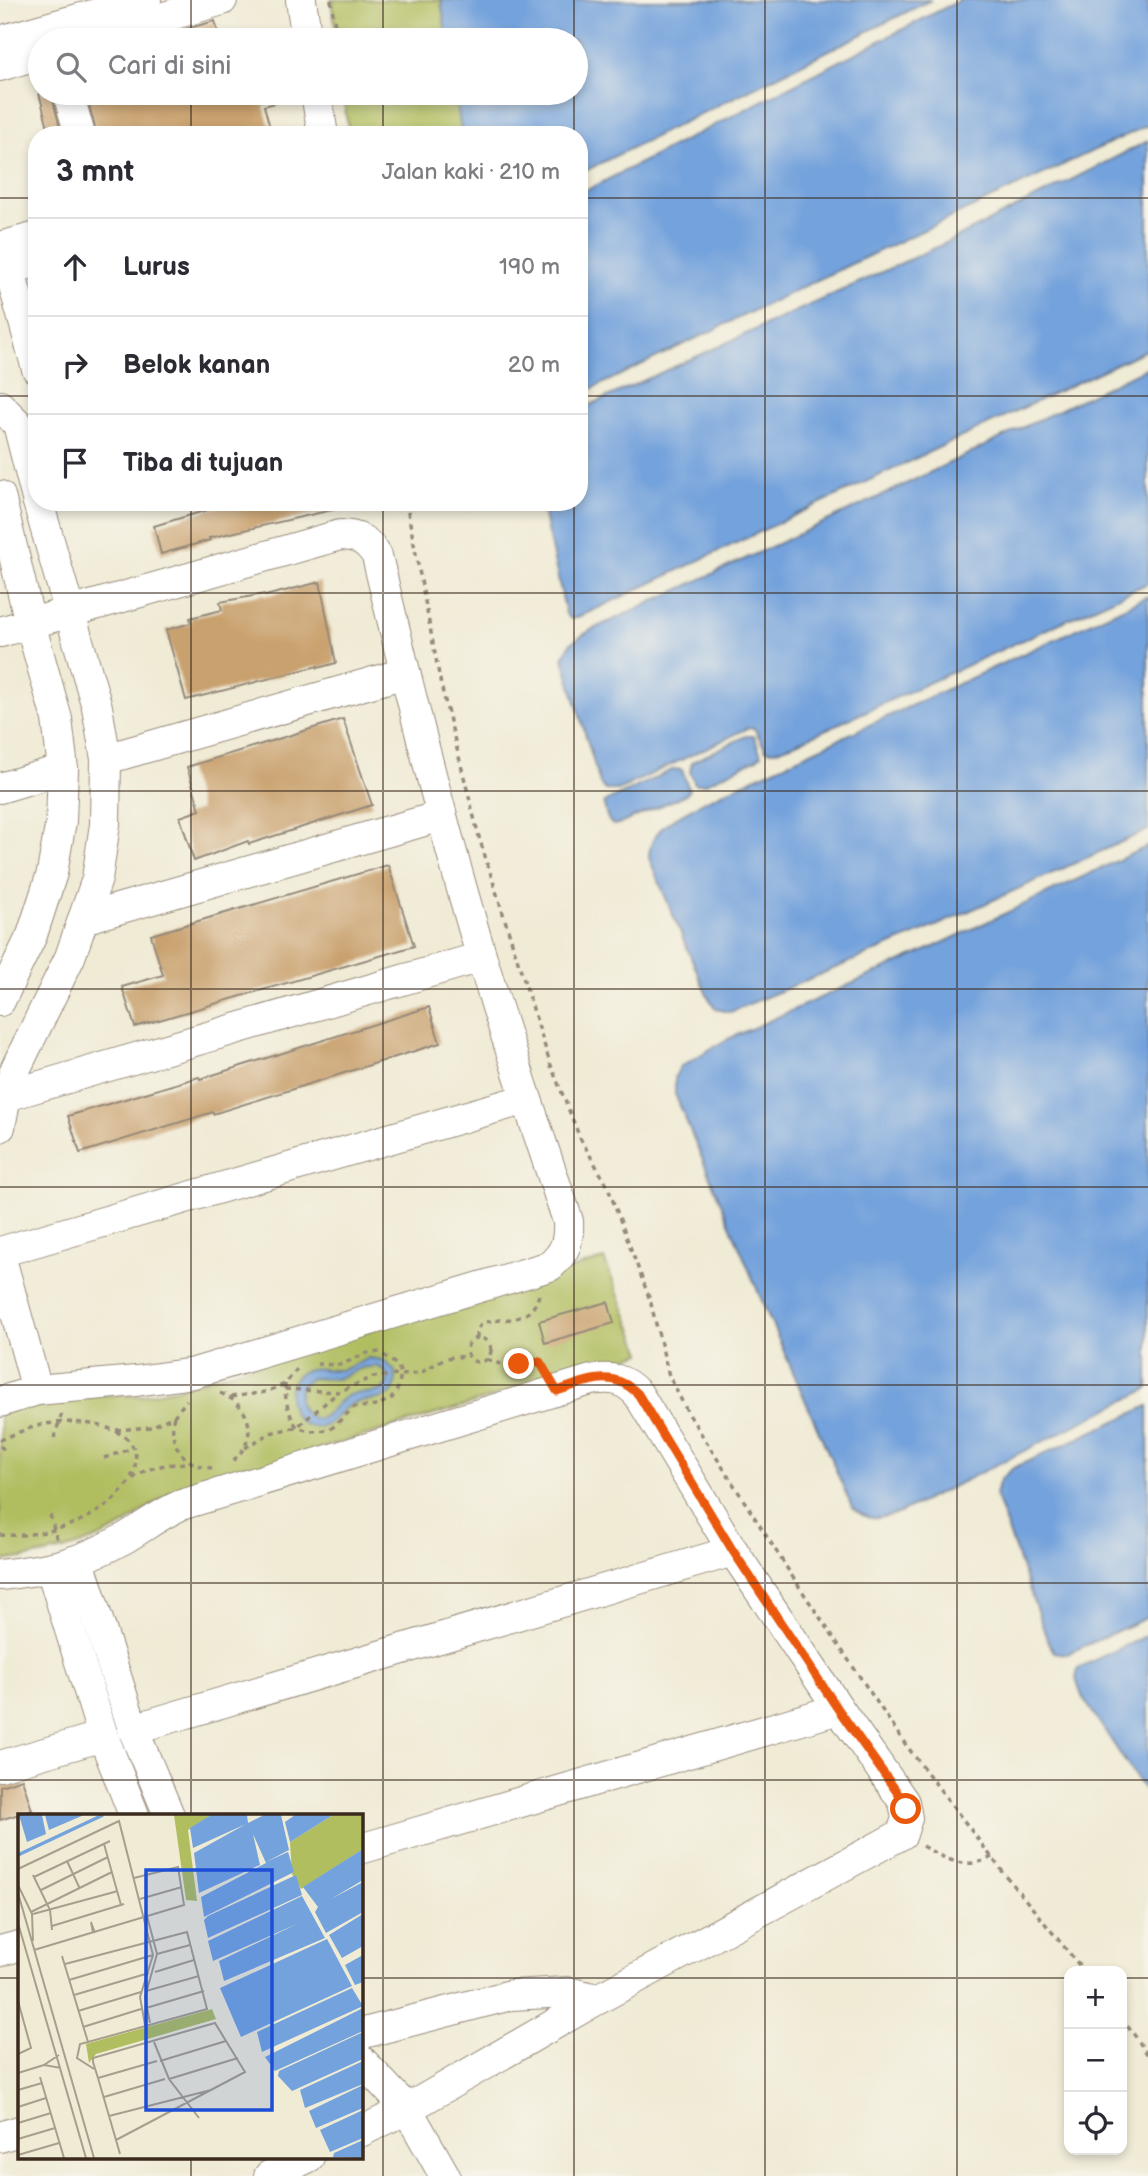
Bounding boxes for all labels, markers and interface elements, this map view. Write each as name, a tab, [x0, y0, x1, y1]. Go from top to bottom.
search box	[28, 28, 588, 105]
icon: search	[52, 48, 90, 86]
text: Cari di sini	[108, 51, 231, 82]
text: 3 mnt	[56, 154, 134, 190]
text: Jalan kaki · 210 m	[382, 158, 560, 186]
icon: ahead	[56, 248, 94, 286]
text: Lurus	[123, 252, 190, 283]
text: 190 m	[499, 253, 560, 281]
icon: right	[56, 346, 94, 384]
text: Belok kanan	[123, 350, 270, 381]
text: 20 m	[508, 351, 560, 379]
icon: arrive	[56, 444, 94, 482]
text: Tiba di tujuan	[123, 448, 283, 479]
route end	[503, 1348, 534, 1379]
route start	[890, 1793, 921, 1824]
inset map	[18, 1814, 362, 2158]
map controls	[1064, 1966, 1127, 2155]
button: +	[1064, 1966, 1127, 2029]
button: −	[1064, 2029, 1127, 2092]
button: locate	[1064, 2092, 1127, 2155]

